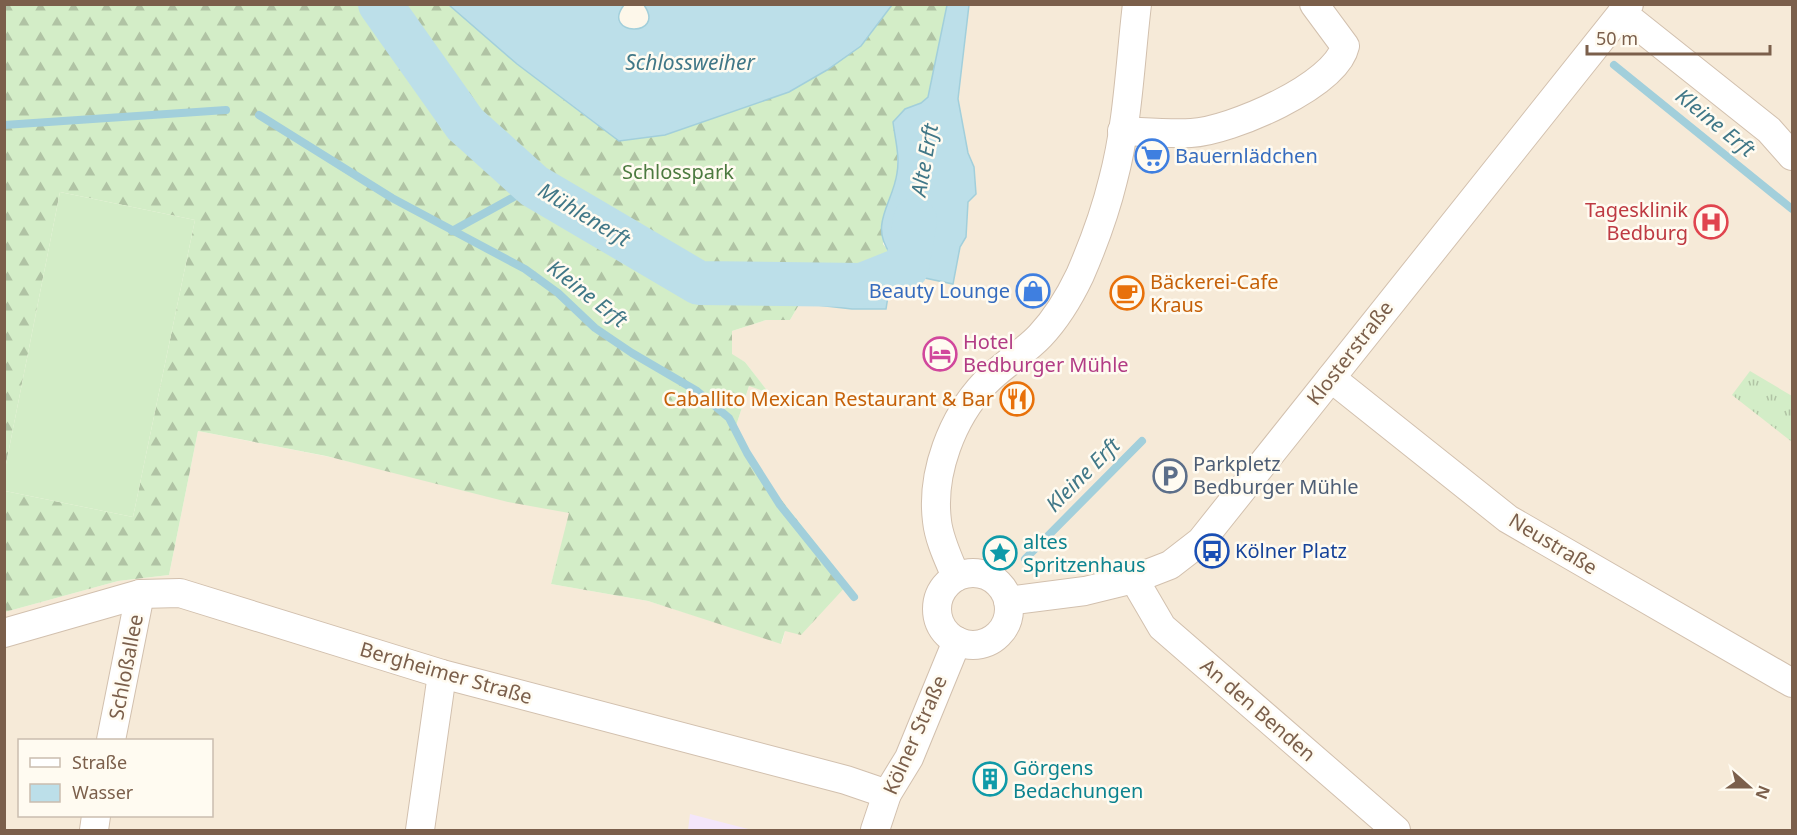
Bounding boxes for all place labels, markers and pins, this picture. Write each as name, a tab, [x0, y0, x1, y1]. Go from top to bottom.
supermarket icon: Bauernlädchen	[1134, 138, 1170, 174]
place label: Bauernlädchen	[1175, 142, 1318, 169]
place label: Tagesklinik Bedburg	[1585, 196, 1688, 246]
hospital icon: Tagesklinik Bedburg	[1693, 204, 1729, 240]
place label: Bäckerei-Cafe Kraus	[1150, 268, 1279, 318]
shop icon: Beauty Lounge	[1015, 273, 1051, 309]
cafe icon: Bäckerei-Cafe Kraus	[1109, 275, 1145, 311]
place label: Beauty Lounge	[869, 277, 1010, 304]
place label: Hotel Bedburger Mühle	[963, 328, 1129, 378]
hotel icon: Hotel Bedburger Mühle	[922, 336, 958, 372]
restaurant icon: Caballito Mexican Restaurant & Bar	[999, 381, 1035, 417]
place label: Caballito Mexican Restaurant & Bar	[663, 385, 994, 412]
place label: Parkpletz Bedburger Mühle	[1193, 450, 1359, 500]
parking icon: Parkpletz Bedburger Mühle	[1152, 458, 1188, 494]
place label: altes Spritzenhaus	[1023, 528, 1145, 578]
bus stop icon: Kölner Platz	[1194, 533, 1230, 569]
place icon: altes Spritzenhaus	[982, 535, 1018, 571]
place label: Kölner Platz	[1235, 537, 1347, 564]
place label: Görgens Bedachungen	[1013, 754, 1143, 804]
building icon: Görgens Bedachungen	[972, 761, 1008, 797]

